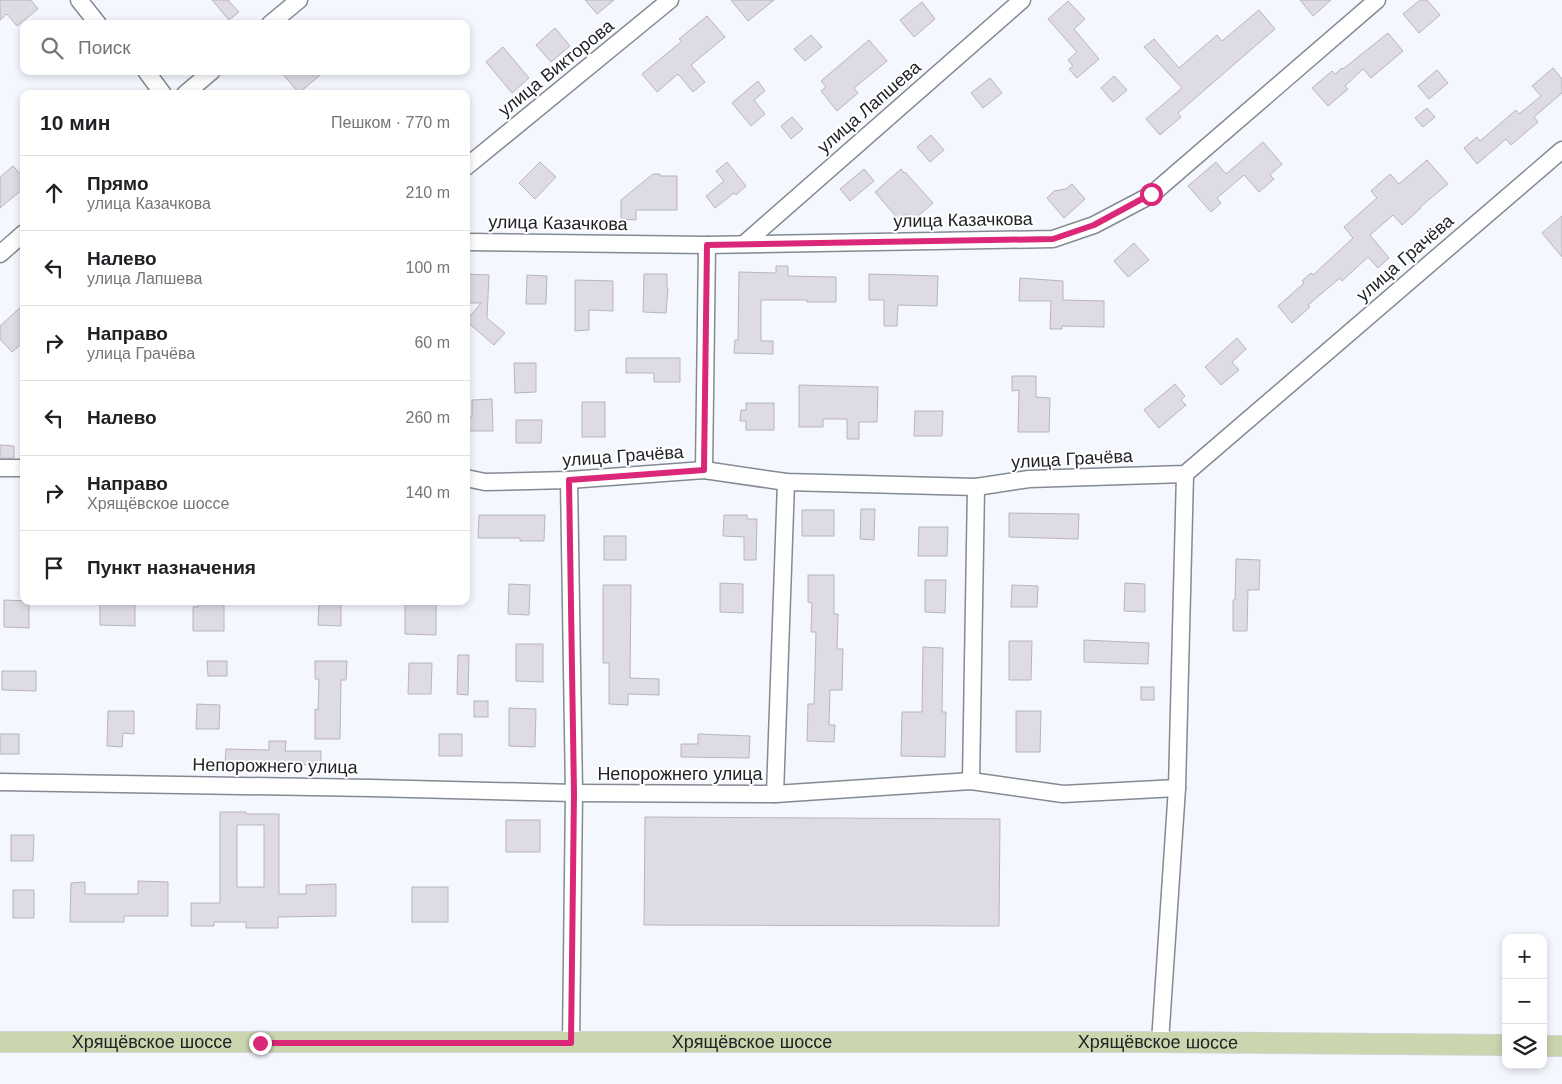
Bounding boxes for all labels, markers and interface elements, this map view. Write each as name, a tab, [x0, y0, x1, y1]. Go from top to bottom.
street label: улица Викторова	[494, 15, 618, 120]
search box	[20, 20, 470, 75]
icon: search	[38, 34, 66, 62]
text: Поиск	[78, 37, 131, 58]
street label: улица Лапшева	[813, 56, 925, 157]
text: 10 мин	[40, 111, 110, 134]
text: Пешком · 770 m	[331, 114, 450, 131]
text: Прямо	[87, 173, 149, 194]
icon: ahead	[40, 179, 68, 207]
route start	[1140, 183, 1163, 206]
text: 210 m	[406, 184, 450, 201]
text: улица Казачкова	[87, 195, 211, 212]
street label: улица Казачкова	[893, 209, 1034, 231]
street label: улица Грачёва	[1353, 210, 1458, 305]
street label: улица Казачкова	[488, 212, 629, 234]
text: Налево	[87, 248, 157, 269]
icon: left	[40, 254, 68, 282]
text: 100 m	[406, 259, 450, 276]
text: улица Лапшева	[87, 270, 202, 287]
text: Направо	[87, 323, 168, 344]
icon: right	[40, 329, 68, 357]
text: 60 m	[414, 334, 450, 351]
text: улица Грачёва	[87, 345, 195, 362]
icon: left	[40, 404, 68, 432]
text: Налево	[87, 407, 157, 428]
text: 260 m	[406, 409, 450, 426]
street label: улица Грачёва	[562, 442, 685, 470]
street label: улица Грачёва	[1011, 446, 1134, 472]
text: Направо	[87, 473, 168, 494]
icon: right	[40, 479, 68, 507]
text: 140 m	[406, 484, 450, 501]
text: Хрящёвское шоссе	[87, 495, 230, 512]
icon: arrive	[40, 554, 68, 582]
text: Пункт назначения	[87, 557, 256, 578]
street label: Непорожнего улица	[192, 755, 359, 777]
street label: Непорожнего улица	[597, 764, 764, 784]
map controls	[1502, 934, 1547, 1069]
button: +	[1502, 934, 1547, 979]
button: −	[1502, 979, 1547, 1024]
button: layers	[1502, 1024, 1547, 1069]
street label: Хрящёвское шоссе	[72, 1032, 232, 1052]
route end	[249, 1032, 272, 1055]
street label: Хрящёвское шоссе	[672, 1032, 832, 1052]
street label: Хрящёвское шоссе	[1078, 1032, 1238, 1053]

